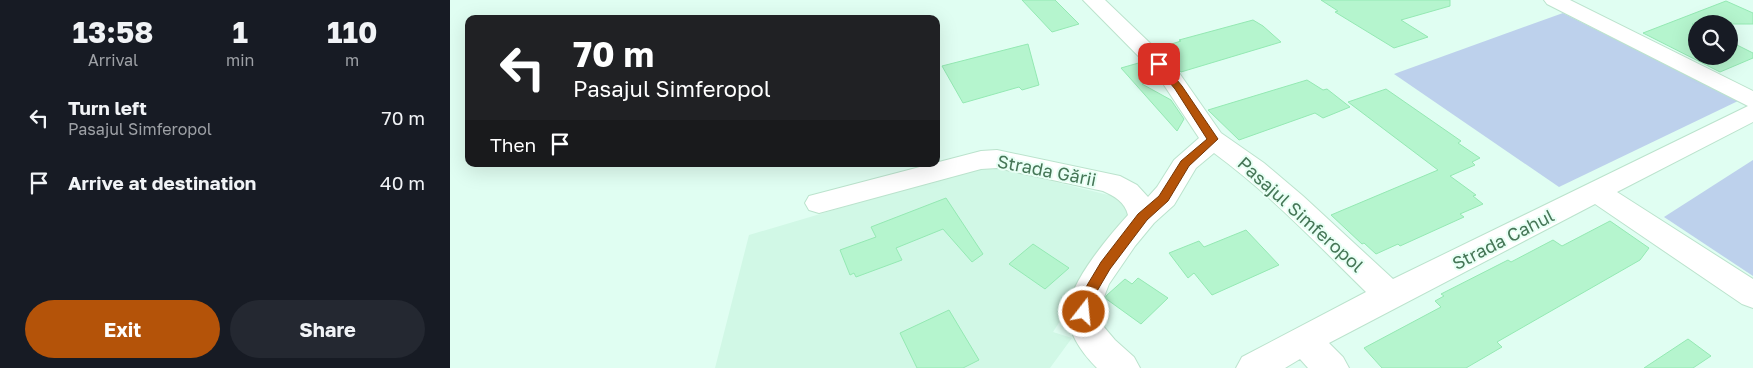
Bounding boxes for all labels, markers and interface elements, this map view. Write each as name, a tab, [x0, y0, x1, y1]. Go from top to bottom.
text: 13:58	[73, 14, 153, 50]
text: 1	[233, 14, 248, 50]
text: 110	[327, 14, 377, 50]
map controls	[1688, 15, 1738, 65]
button: search	[1688, 15, 1738, 65]
text: 70 m	[573, 33, 654, 75]
icon: left	[490, 35, 555, 100]
pin	[1138, 43, 1180, 85]
text: Arrival	[88, 50, 138, 70]
text: min	[226, 50, 254, 70]
text: m	[345, 50, 359, 70]
icon: arrive	[1145, 50, 1173, 78]
text: Pasajul Simferopol	[573, 75, 771, 102]
text: Turn left	[68, 96, 147, 119]
icon: left	[25, 104, 53, 132]
text: 70 m	[382, 106, 425, 129]
text: Pasajul Simferopol	[68, 119, 212, 139]
icon: arrive	[546, 130, 574, 158]
text: Then	[490, 133, 536, 156]
street label: Strada Gării	[996, 150, 1098, 190]
street label: Pasajul Simferopol	[1234, 152, 1369, 276]
icon: arrive	[25, 169, 53, 197]
text: Arrive at destination	[68, 171, 256, 194]
text: 40 m	[380, 171, 425, 194]
street label: Strada Cahul	[1448, 204, 1558, 274]
position arrow	[1057, 285, 1109, 337]
button: Exit	[25, 300, 220, 358]
button: Share	[230, 300, 425, 358]

